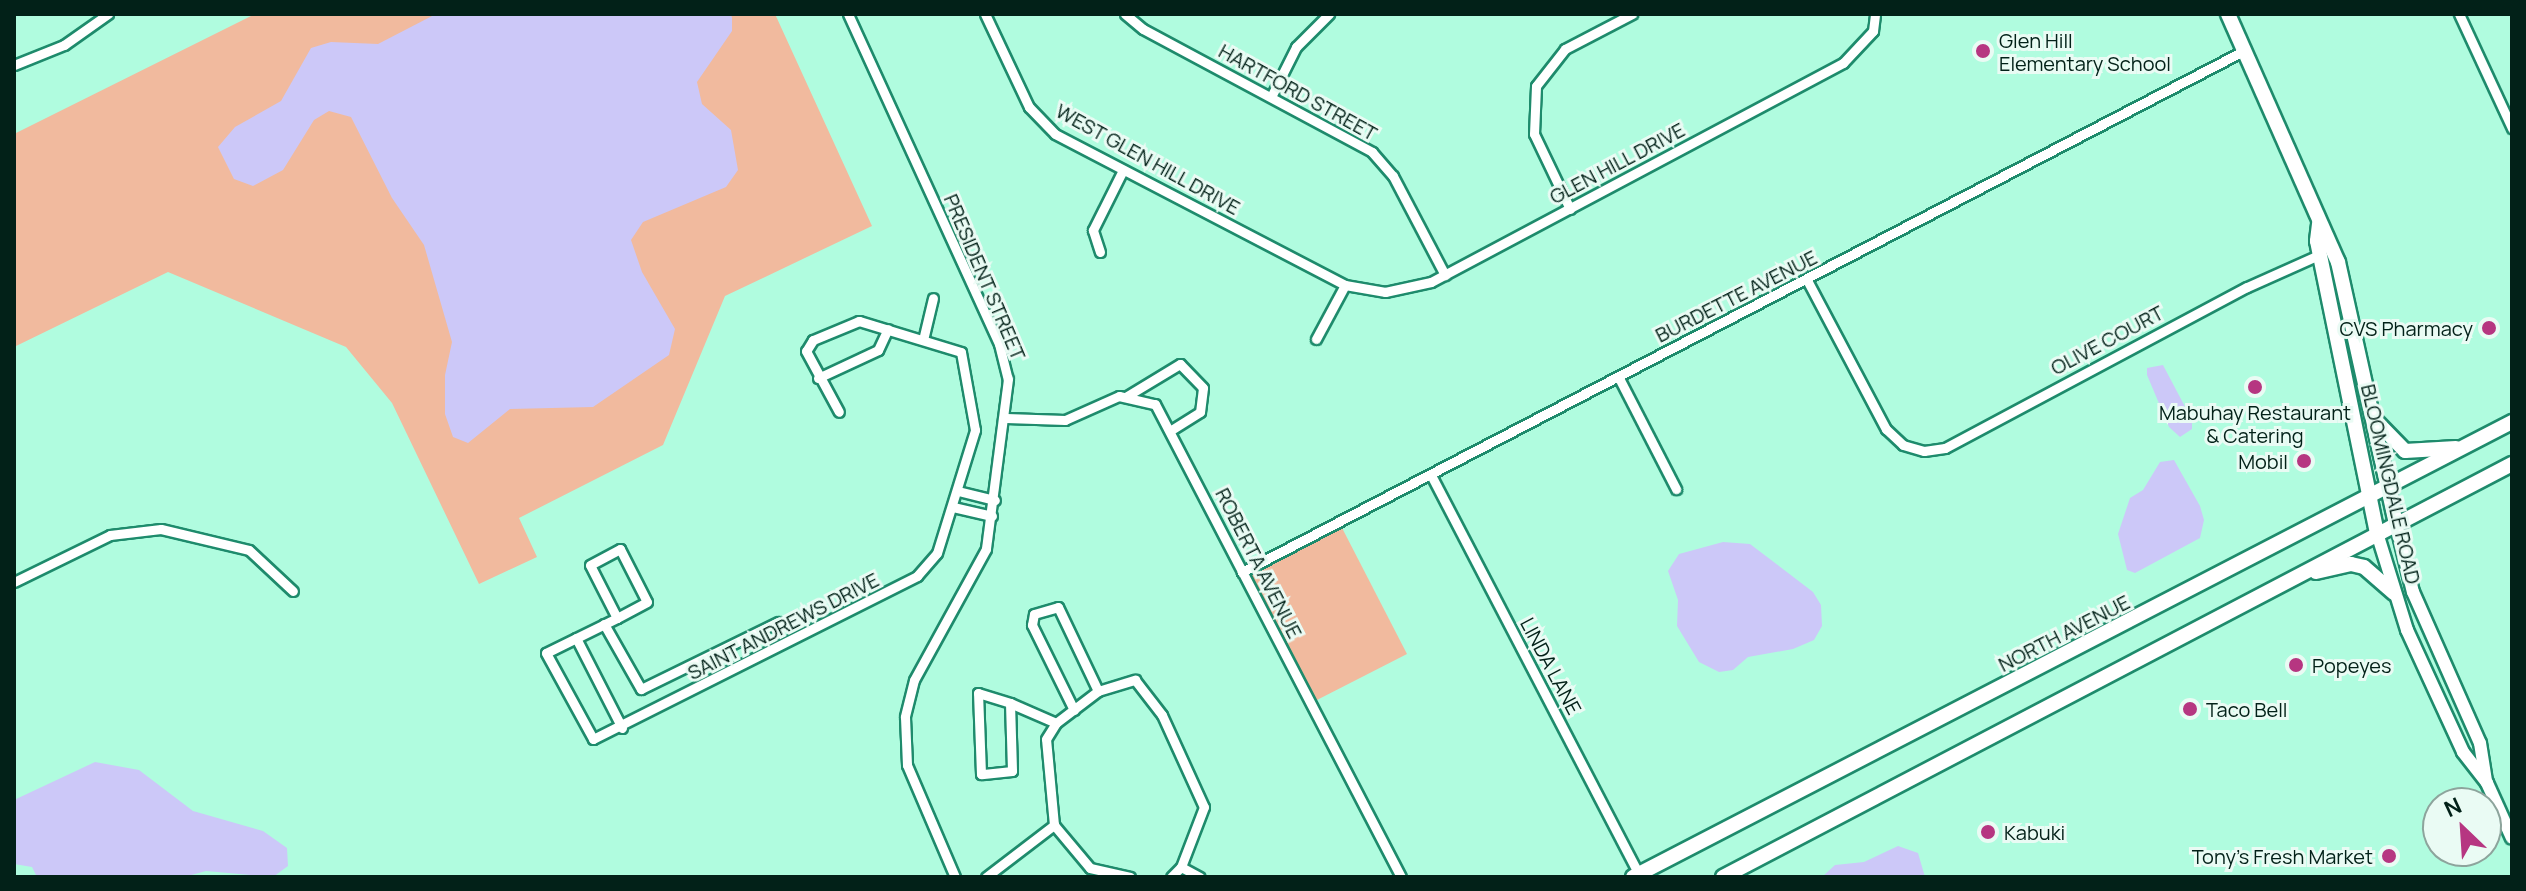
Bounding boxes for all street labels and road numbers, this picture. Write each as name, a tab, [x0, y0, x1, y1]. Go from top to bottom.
street label: HARTFORD STREET	[1215, 39, 1381, 145]
street label: WEST GLEN HILL DRIVE	[1051, 98, 1245, 220]
street label: GLEN HILL DRIVE	[1545, 117, 1689, 209]
street label: PRESIDENT STREET	[939, 190, 1031, 364]
street label: BURDETTE AVENUE	[1651, 245, 1821, 347]
street label: OLIVE COURT	[2047, 300, 2167, 380]
street label: BLOOMINGDALE ROAD	[2356, 382, 2426, 586]
street label: ROBERTA AVENUE	[1211, 484, 1307, 642]
street label: SAINT ANDREWS DRIVE	[683, 567, 883, 685]
street label: NORTH AVENUE	[1994, 590, 2134, 676]
street label: LINDA LANE	[1515, 613, 1587, 719]

